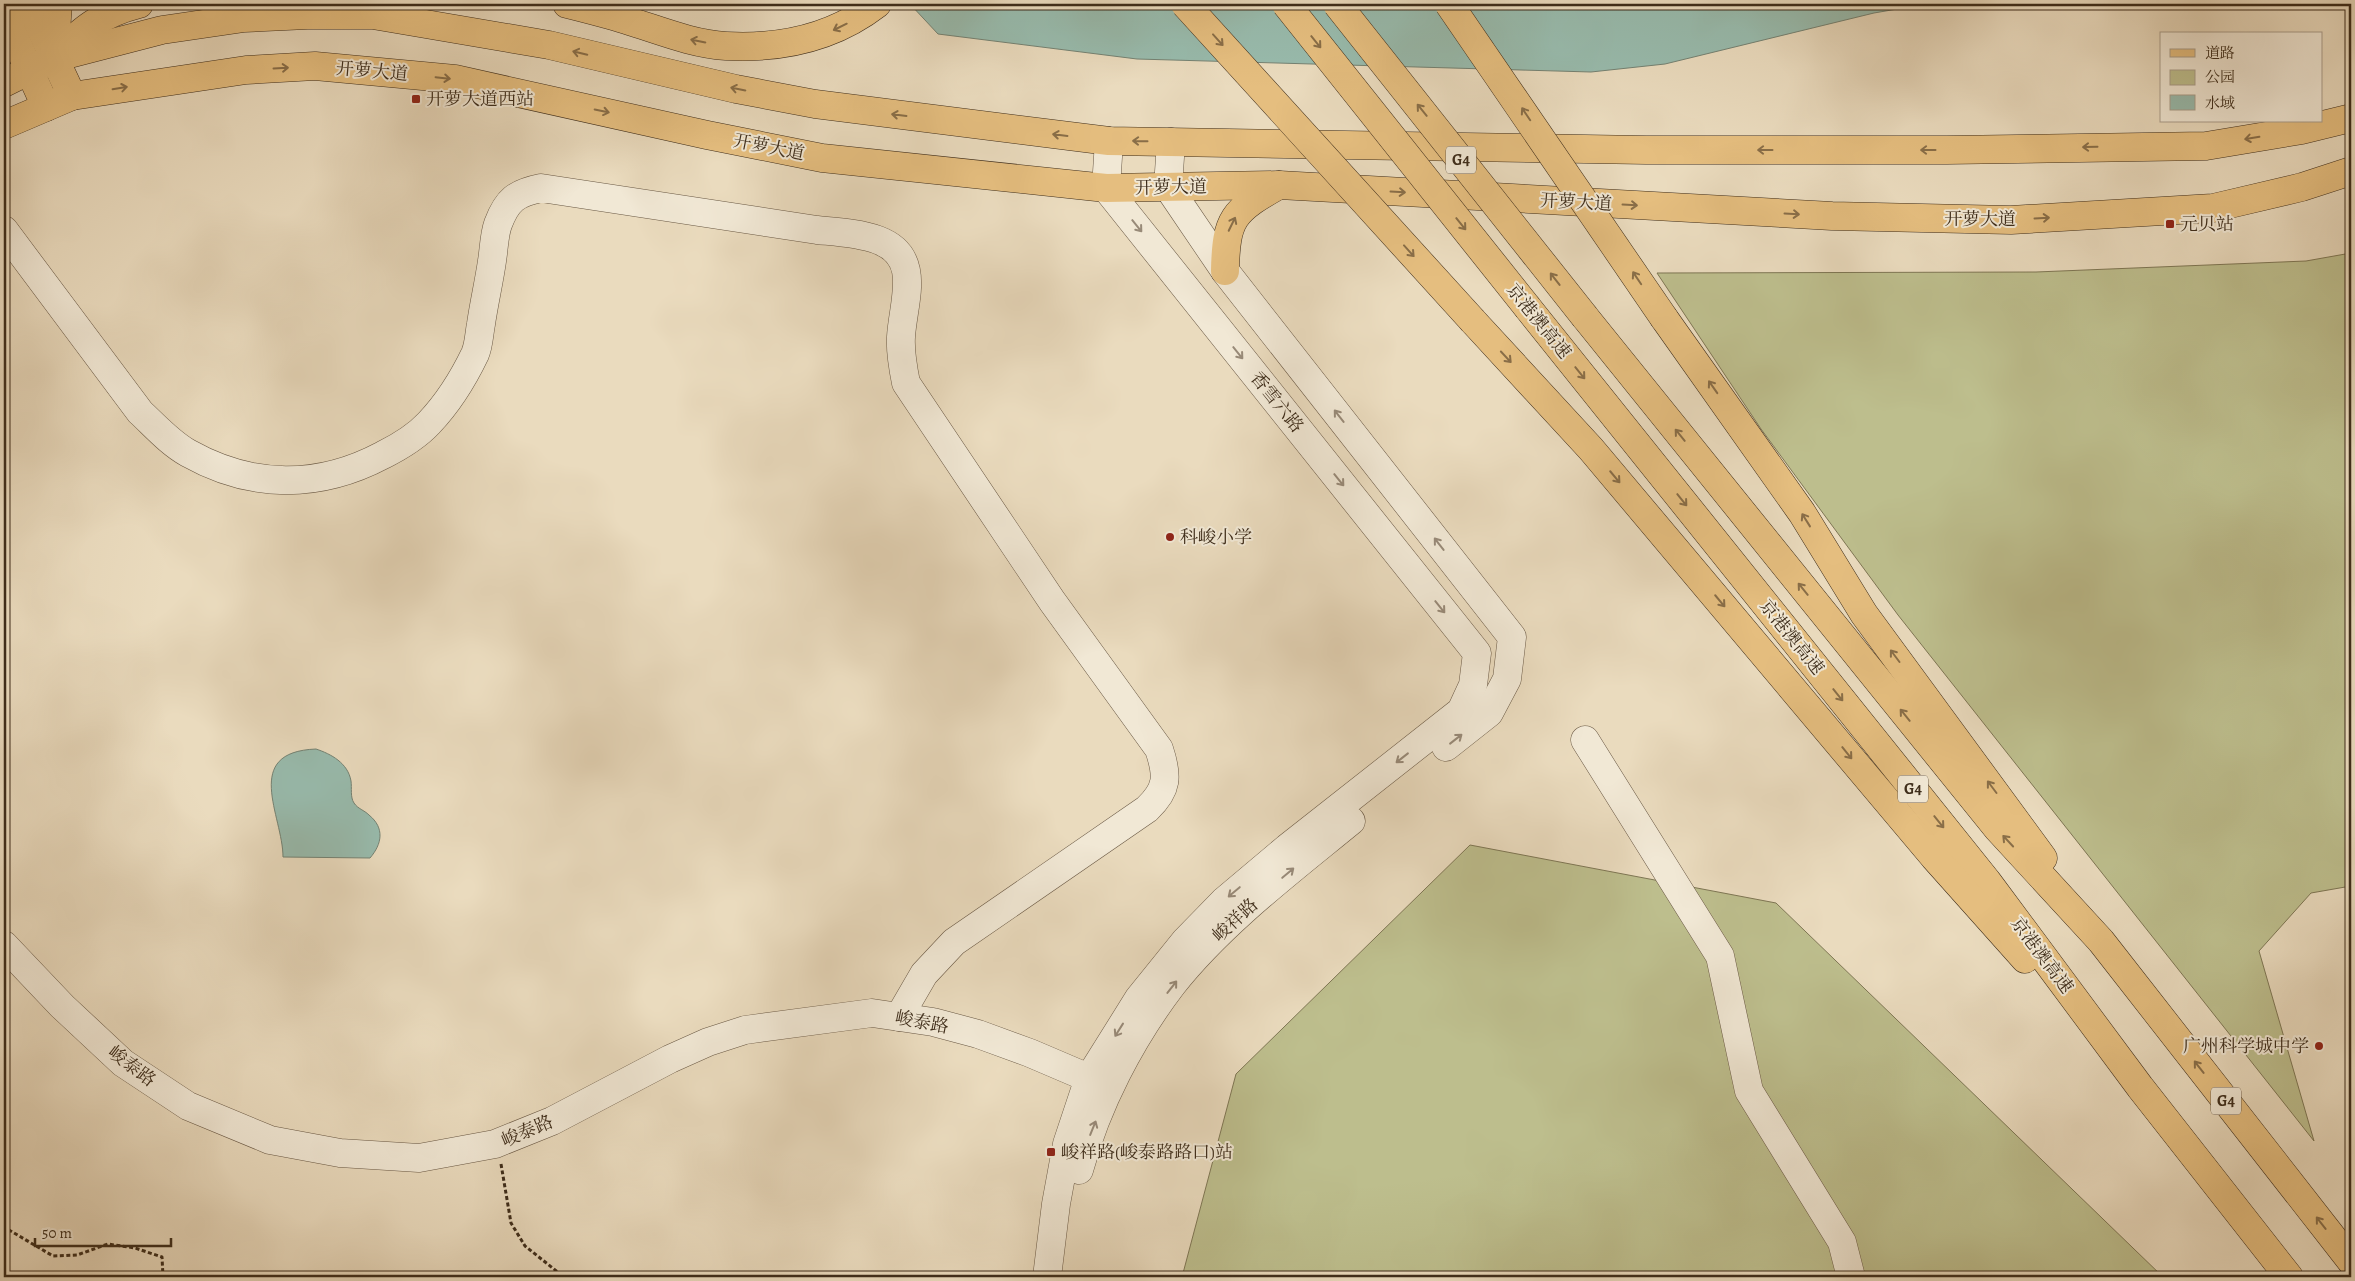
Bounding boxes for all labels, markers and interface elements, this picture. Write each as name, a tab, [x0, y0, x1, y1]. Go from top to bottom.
one-way arrow	[833, 23, 848, 32]
legend	[2160, 32, 2322, 122]
one-way arrow	[1212, 33, 1223, 46]
one-way arrow	[690, 35, 706, 45]
one-way arrow	[1311, 35, 1321, 49]
text: 道路	[2205, 43, 2235, 63]
one-way arrow	[573, 48, 589, 57]
street label: 开萝大道	[335, 56, 409, 86]
one-way arrow	[272, 63, 289, 73]
text: 公园	[2205, 67, 2235, 87]
one-way arrow	[435, 73, 451, 83]
one-way arrow	[111, 83, 127, 93]
one-way arrow	[731, 84, 747, 94]
place label: 开萝大道西站	[426, 87, 534, 111]
marker: 开萝大道西站	[410, 93, 422, 105]
text: 水域	[2205, 93, 2235, 113]
one-way arrow	[1416, 104, 1427, 117]
one-way arrow	[593, 107, 609, 116]
one-way arrow	[1521, 107, 1531, 121]
one-way arrow	[891, 110, 907, 120]
street label: 开萝大道	[731, 128, 807, 166]
one-way arrow	[1052, 130, 1068, 140]
one-way arrow	[2244, 134, 2260, 144]
one-way arrow	[1132, 136, 1148, 146]
one-way arrow	[2082, 142, 2098, 152]
one-way arrow	[1757, 145, 1774, 155]
one-way arrow	[1920, 145, 1936, 155]
road number: G4	[1446, 146, 1476, 174]
street label: 开萝大道	[1135, 174, 1207, 200]
one-way arrow	[1390, 187, 1406, 196]
street label: 开萝大道	[1539, 188, 1613, 216]
one-way arrow	[1622, 200, 1638, 209]
street label: 开萝大道	[1944, 207, 2016, 231]
one-way arrow	[1784, 210, 1800, 219]
place label: 元贝站	[2180, 212, 2234, 236]
one-way arrow	[2034, 214, 2050, 223]
one-way arrow	[1228, 217, 1237, 232]
one-way arrow	[1455, 217, 1466, 230]
marker: 元贝站	[2164, 218, 2176, 230]
one-way arrow	[1131, 219, 1142, 232]
one-way arrow	[1403, 244, 1415, 257]
one-way arrow	[1632, 271, 1642, 285]
one-way arrow	[1550, 273, 1561, 286]
street label: 京港澳高速	[1501, 278, 1577, 364]
one-way arrow	[1232, 346, 1243, 359]
one-way arrow	[1500, 350, 1512, 363]
street label: 香雪六路	[1245, 366, 1309, 438]
one-way arrow	[1575, 366, 1585, 380]
one-way arrow	[1708, 381, 1718, 395]
one-way arrow	[1333, 410, 1344, 423]
one-way arrow	[1674, 429, 1685, 442]
one-way arrow	[1610, 471, 1621, 484]
one-way arrow	[1334, 473, 1345, 486]
one-way arrow	[1676, 493, 1687, 506]
one-way arrow	[1801, 514, 1811, 528]
place label: 科峻小学	[1180, 525, 1252, 549]
marker: 科峻小学	[1164, 531, 1176, 543]
one-way arrow	[1433, 538, 1444, 551]
one-way arrow	[1798, 583, 1809, 596]
street label: 京港澳高速	[1754, 594, 1830, 680]
one-way arrow	[1715, 595, 1726, 608]
one-way arrow	[1435, 600, 1446, 613]
one-way arrow	[1890, 650, 1901, 663]
one-way arrow	[1832, 688, 1843, 701]
one-way arrow	[1900, 709, 1911, 722]
one-way arrow	[1449, 734, 1463, 744]
one-way arrow	[1841, 746, 1852, 759]
one-way arrow	[1396, 752, 1409, 763]
road number: G4	[1898, 776, 1928, 802]
one-way arrow	[1987, 780, 1997, 794]
one-way arrow	[1934, 815, 1945, 828]
one-way arrow	[2003, 834, 2014, 847]
one-way arrow	[1281, 868, 1294, 879]
one-way arrow	[1228, 887, 1241, 898]
street label: 峻祥路	[1207, 893, 1263, 947]
street label: 京港澳高速	[2005, 912, 2079, 998]
one-way arrow	[1167, 980, 1177, 994]
street label: 峻泰路	[893, 1005, 951, 1039]
one-way arrow	[1114, 1023, 1125, 1037]
place label: 广州科学城中学	[2183, 1034, 2309, 1058]
street label: 峻泰路	[103, 1040, 161, 1092]
marker: 广州科学城中学	[2313, 1040, 2325, 1052]
one-way arrow	[2194, 1061, 2205, 1074]
road number: G4	[2211, 1088, 2241, 1114]
street label: 峻泰路	[497, 1109, 557, 1153]
one-way arrow	[1089, 1121, 1098, 1136]
place label: 峻祥路(峻泰路路口)站	[1061, 1140, 1233, 1164]
marker: 峻祥路(峻泰路路口)站	[1045, 1146, 1057, 1158]
scale bar	[35, 1216, 171, 1248]
one-way arrow	[2316, 1217, 2327, 1230]
text: 50 m	[42, 1223, 72, 1243]

